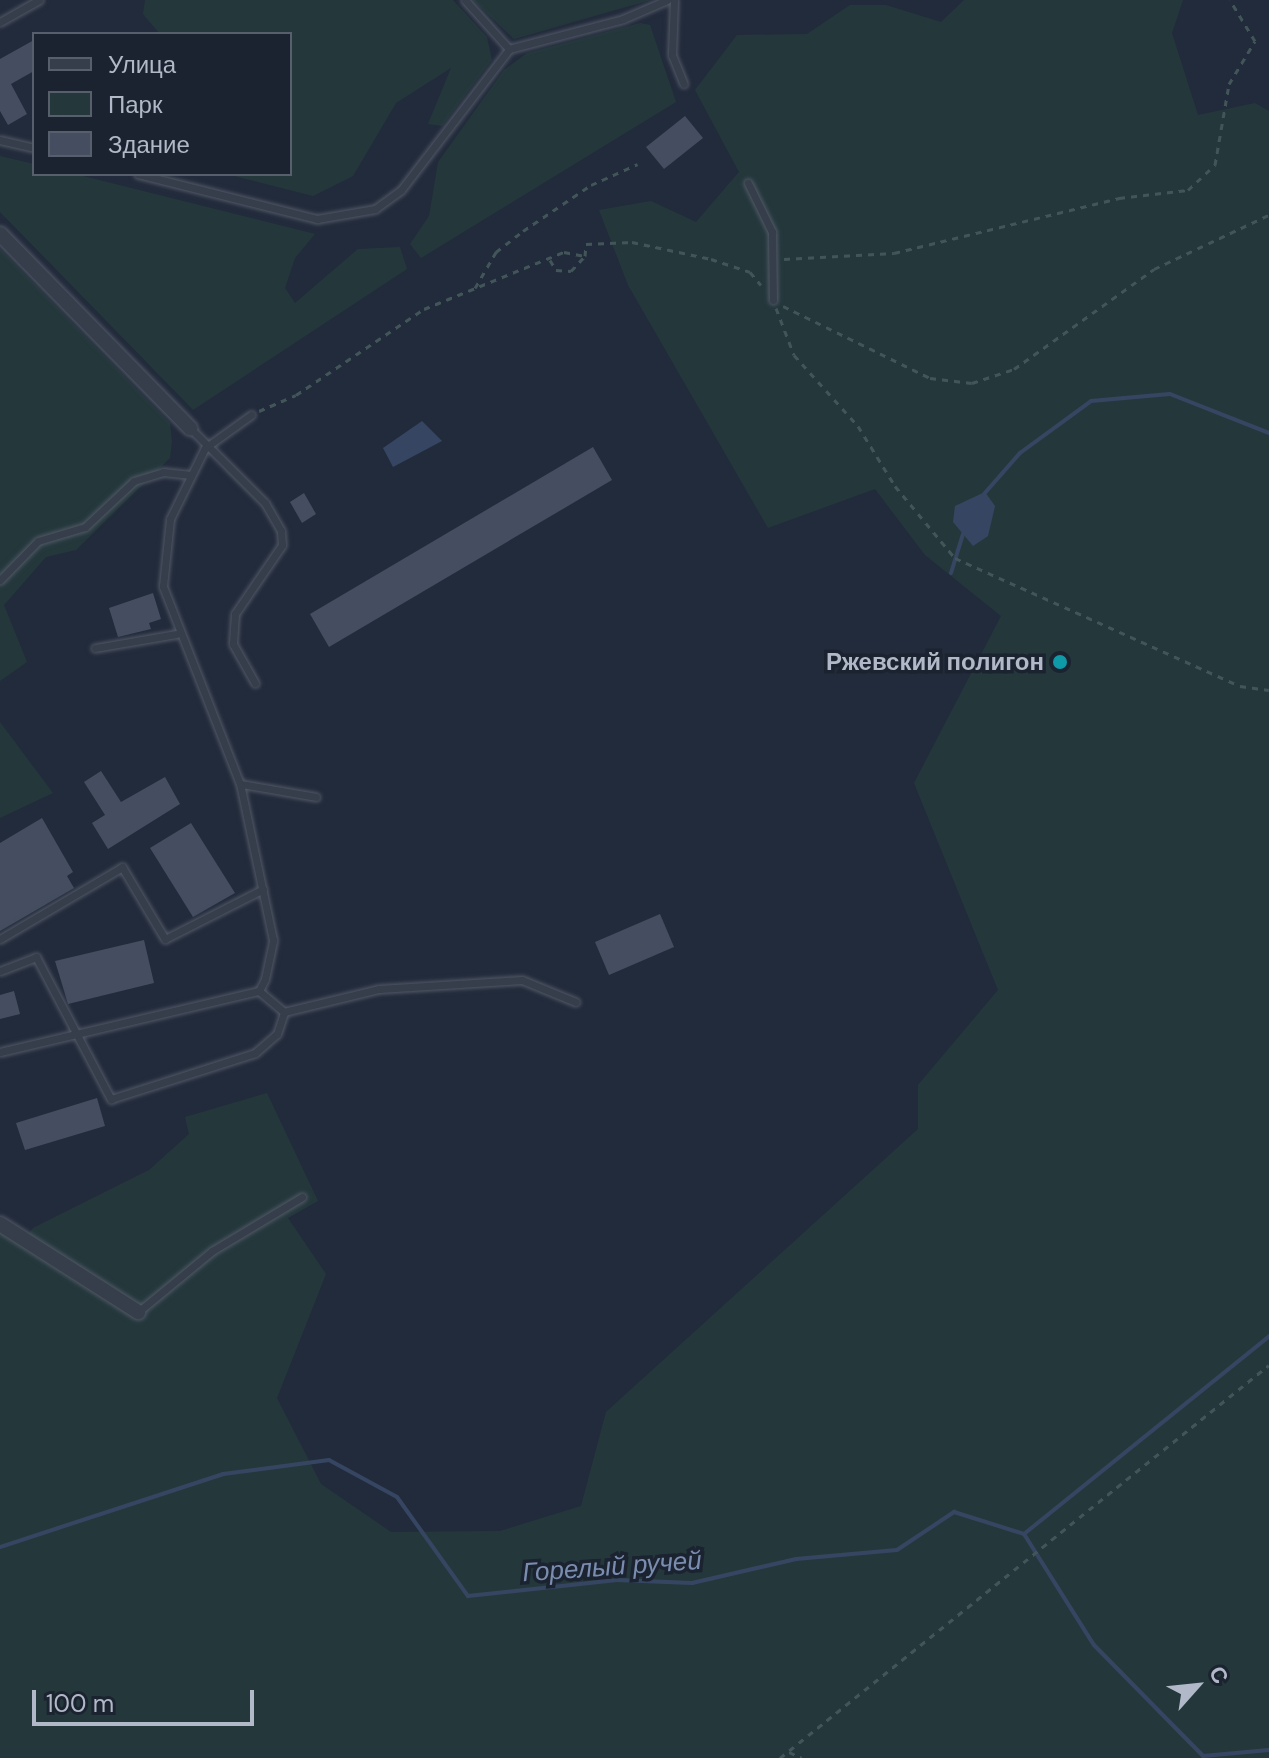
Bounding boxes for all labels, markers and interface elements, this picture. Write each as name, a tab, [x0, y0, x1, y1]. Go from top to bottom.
legend	[32, 32, 292, 176]
text: Улица	[108, 49, 176, 80]
text: Парк	[108, 89, 162, 120]
text: Здание	[108, 129, 190, 160]
place label: Ржевский полигон	[826, 648, 1044, 676]
marker: Ржевский полигон	[1051, 653, 1069, 671]
water label: Горелый ручей	[521, 1545, 703, 1589]
north arrow	[1157, 1646, 1237, 1726]
text: С	[1202, 1661, 1235, 1689]
scale bar	[36, 1674, 258, 1724]
text: 100 m	[46, 1688, 114, 1719]

